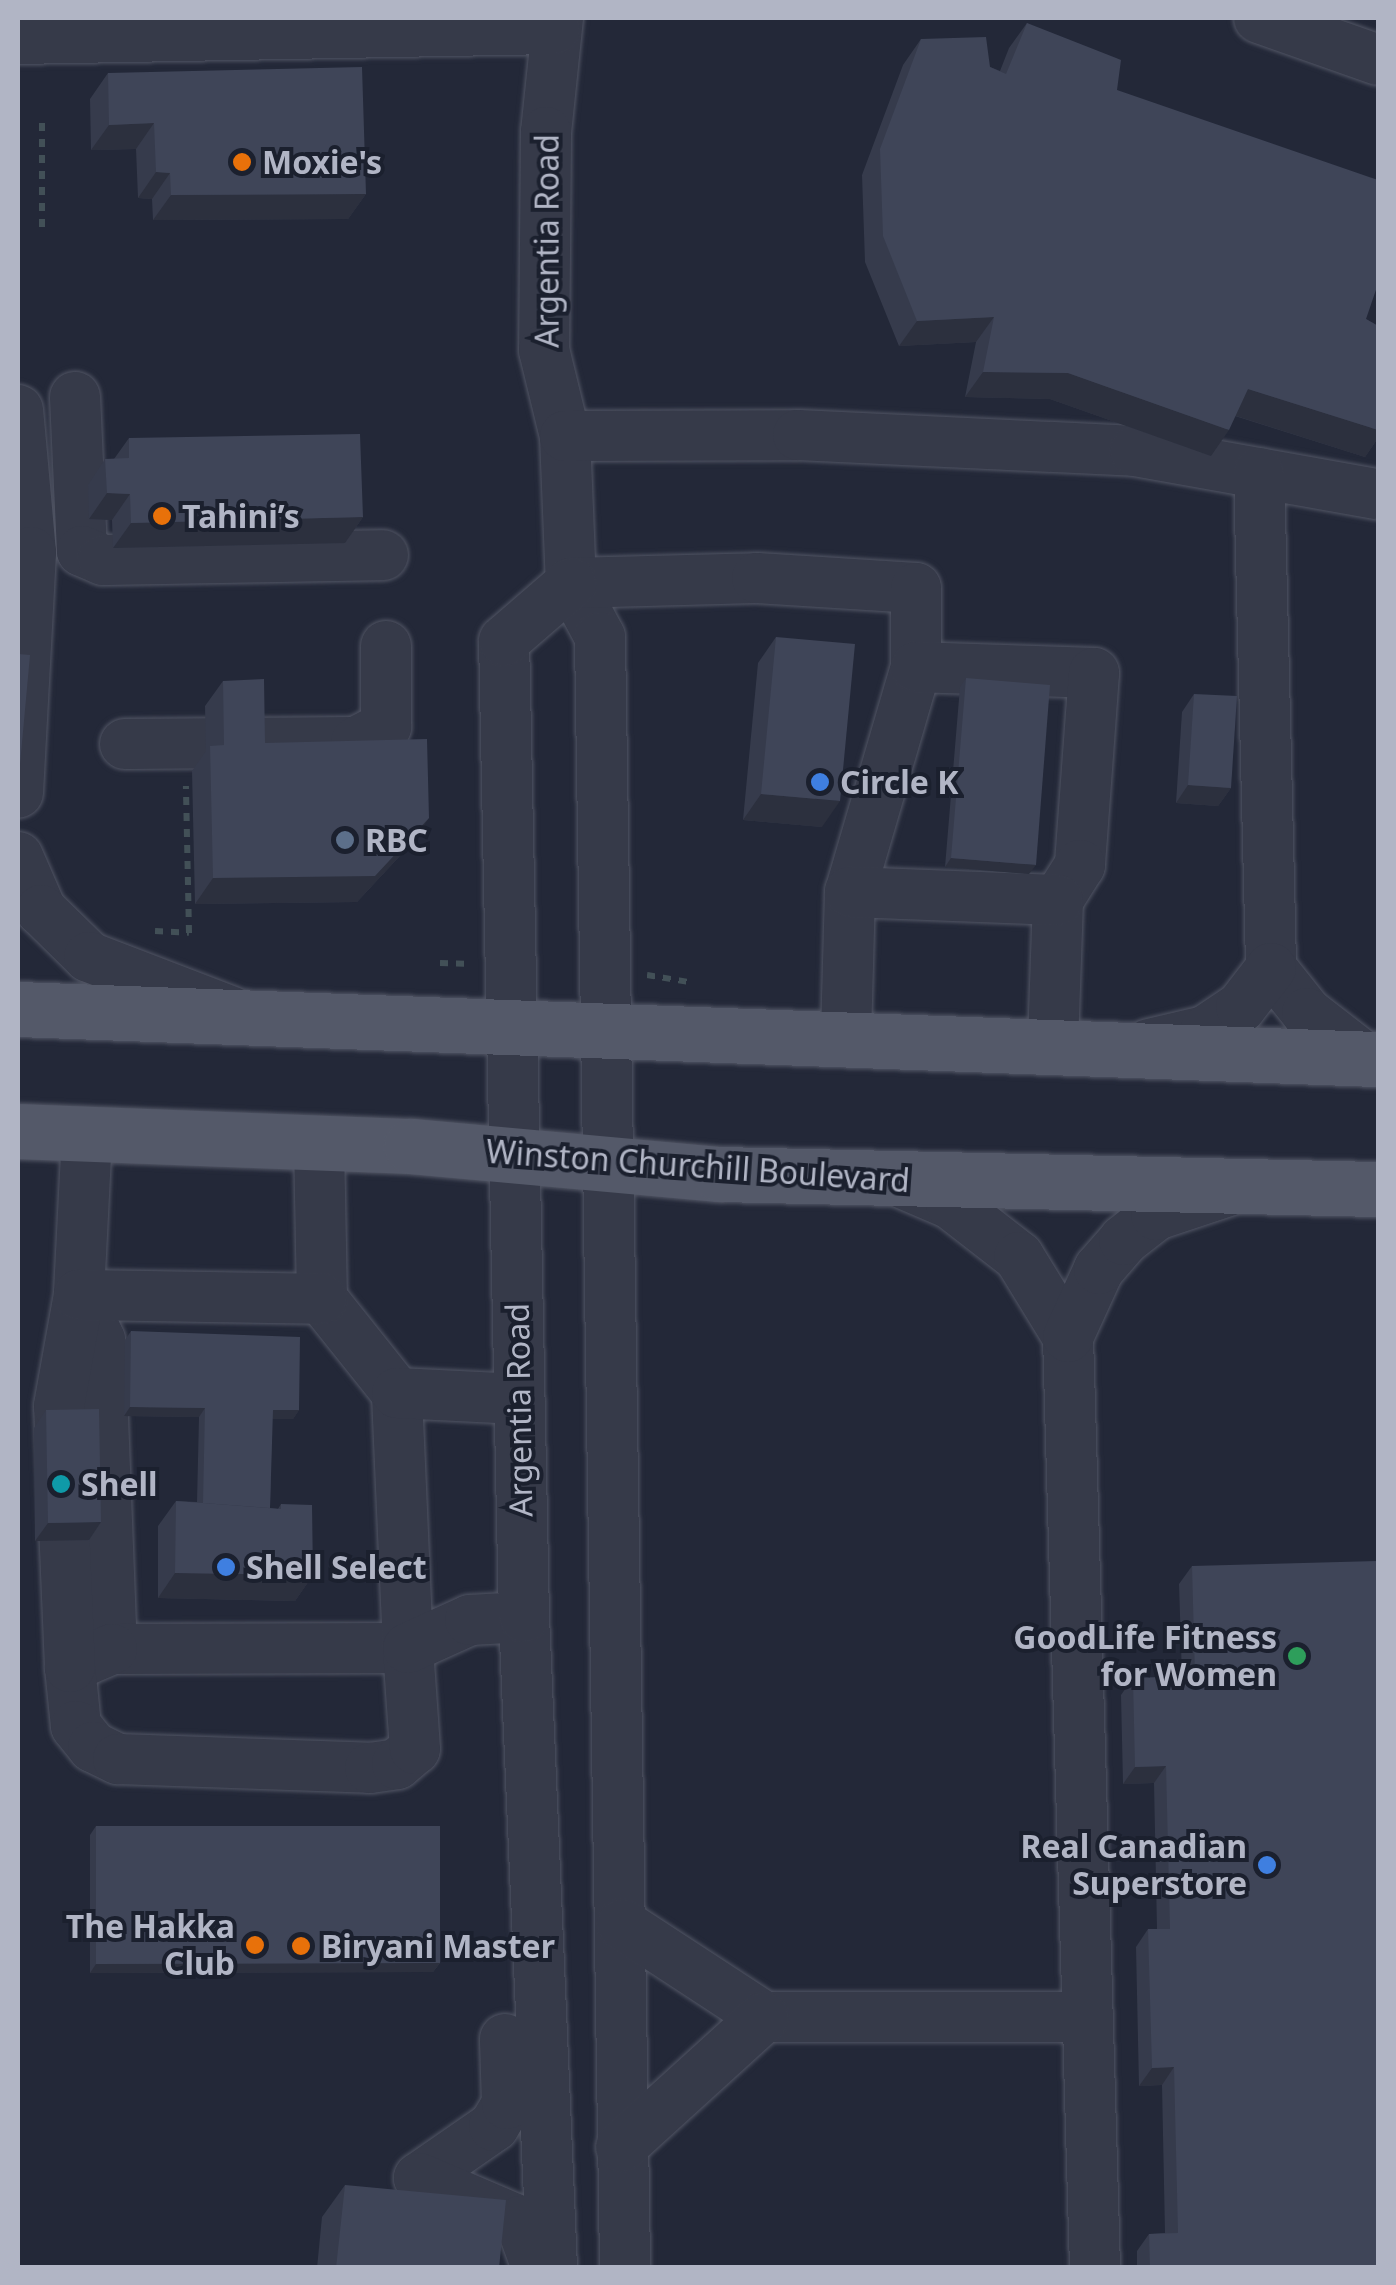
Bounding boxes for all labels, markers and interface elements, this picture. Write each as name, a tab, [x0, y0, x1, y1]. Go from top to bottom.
street label: Argentia Road	[528, 134, 566, 348]
place label: Moxie's	[262, 143, 382, 181]
marker: Moxie's	[231, 151, 253, 173]
place label: Tahini’s	[182, 497, 300, 535]
marker: Tahini’s	[151, 505, 173, 527]
place label: Circle K	[840, 763, 958, 801]
marker: Circle K	[809, 771, 831, 793]
place label: RBC	[365, 821, 428, 859]
marker: RBC	[334, 829, 356, 851]
street label: Winston Churchill Boulevard	[485, 1132, 911, 1200]
street label: Argentia Road	[498, 1303, 540, 1517]
place label: Shell	[81, 1465, 158, 1503]
marker: Shell	[50, 1473, 72, 1495]
place label: Shell Select	[246, 1548, 427, 1586]
marker: Shell Select	[215, 1556, 237, 1578]
place label: GoodLife Fitness for Women	[1013, 1619, 1277, 1694]
marker: GoodLife Fitness for Women	[1286, 1645, 1308, 1667]
place label: Real Canadian Superstore	[1020, 1828, 1247, 1903]
marker: Real Canadian Superstore	[1256, 1854, 1278, 1876]
place label: The Hakka Club	[66, 1908, 235, 1983]
place label: Biryani Master	[321, 1927, 555, 1965]
marker: The Hakka Club	[244, 1934, 266, 1956]
marker: Biryani Master	[290, 1935, 312, 1957]

